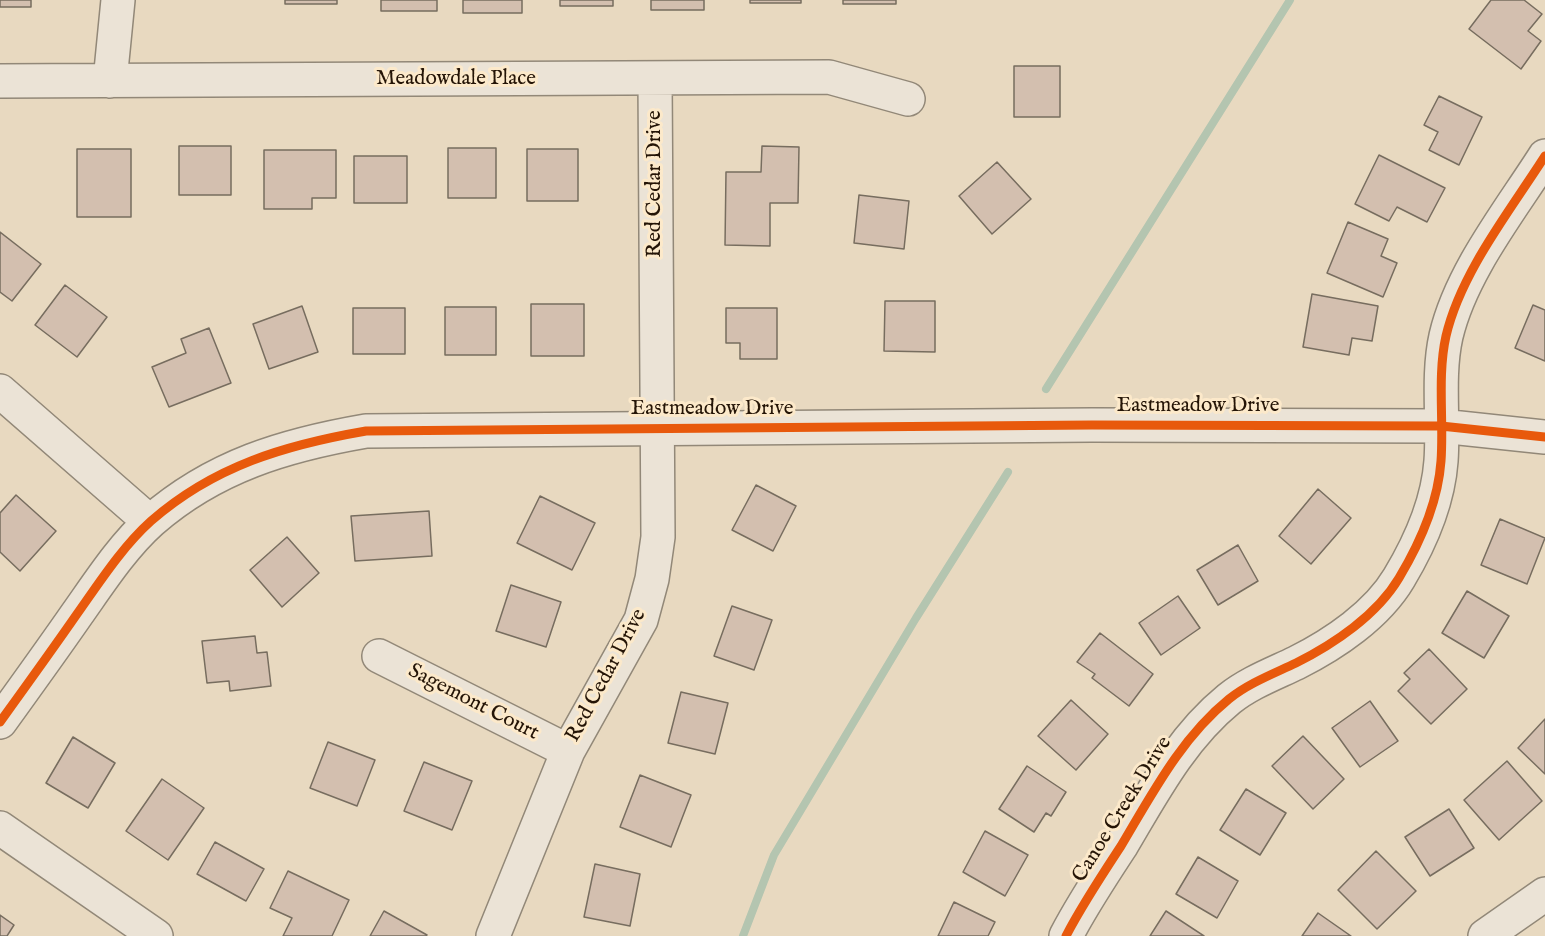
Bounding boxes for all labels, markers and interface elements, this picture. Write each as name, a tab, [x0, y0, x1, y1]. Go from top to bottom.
street label: Meadowdale Place	[376, 67, 536, 93]
street label: Red Cedar Drive	[643, 110, 669, 258]
street label: Eastmeadow Drive	[1117, 394, 1279, 420]
street label: Eastmeadow Drive	[631, 397, 793, 423]
street label: Red Cedar Drive	[561, 605, 653, 747]
street label: Sagemont Court	[403, 659, 543, 747]
street label: Canoe Creek Drive	[1068, 732, 1178, 888]

